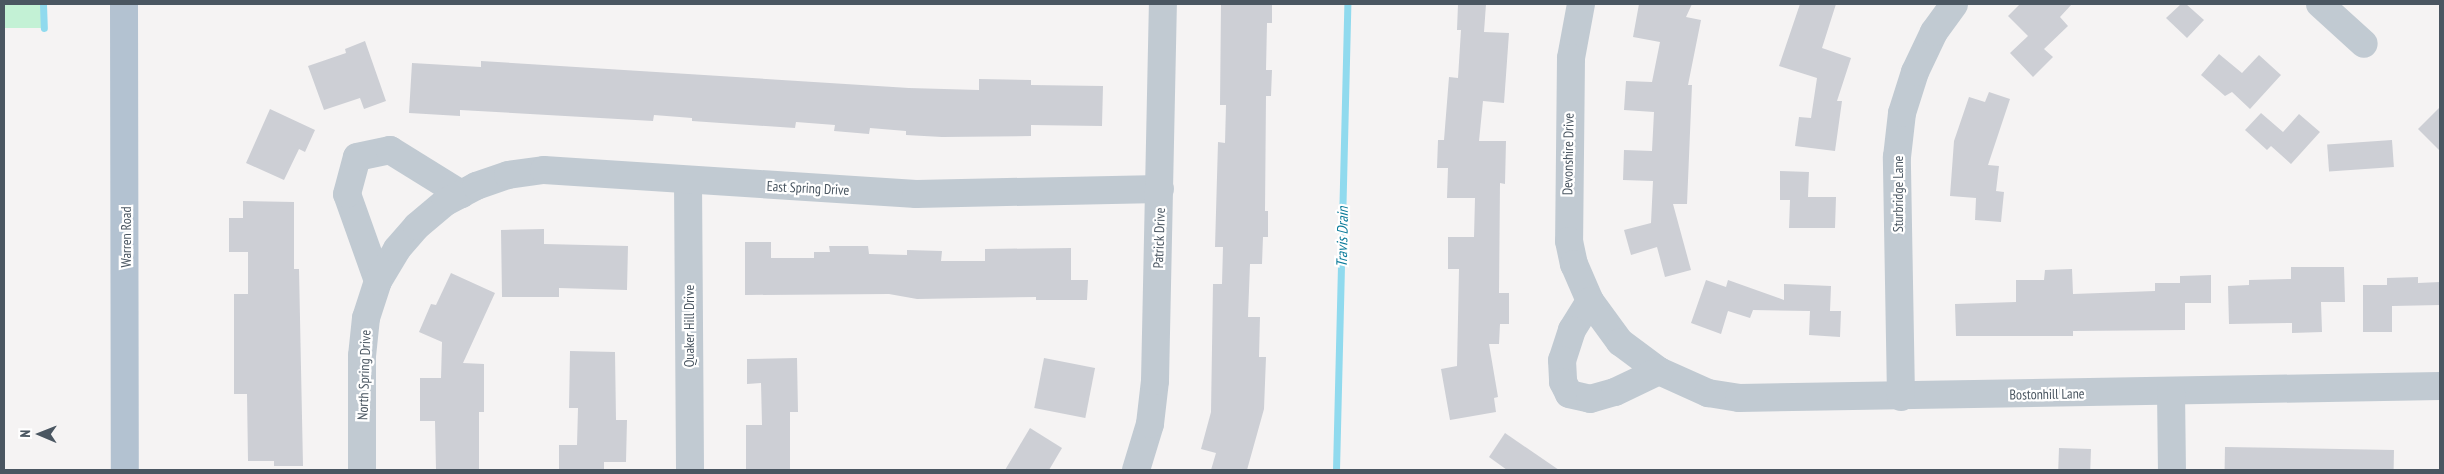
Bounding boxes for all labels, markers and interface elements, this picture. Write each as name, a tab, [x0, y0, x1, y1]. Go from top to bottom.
street label: Devonshire Drive	[1559, 113, 1577, 195]
street label: Sturbridge Lane	[1890, 156, 1906, 232]
street label: East Spring Drive	[766, 177, 850, 199]
street label: Warren Road	[118, 207, 134, 267]
street label: Patrick Drive	[1150, 207, 1168, 269]
water label: Travis Drain	[1332, 207, 1352, 267]
street label: Quaker Hill Drive	[681, 285, 697, 367]
street label: North Spring Drive	[354, 330, 374, 420]
street label: Bostonhill Lane	[2009, 385, 2085, 403]
north arrow	[15, 409, 65, 459]
text: N	[16, 430, 34, 438]

